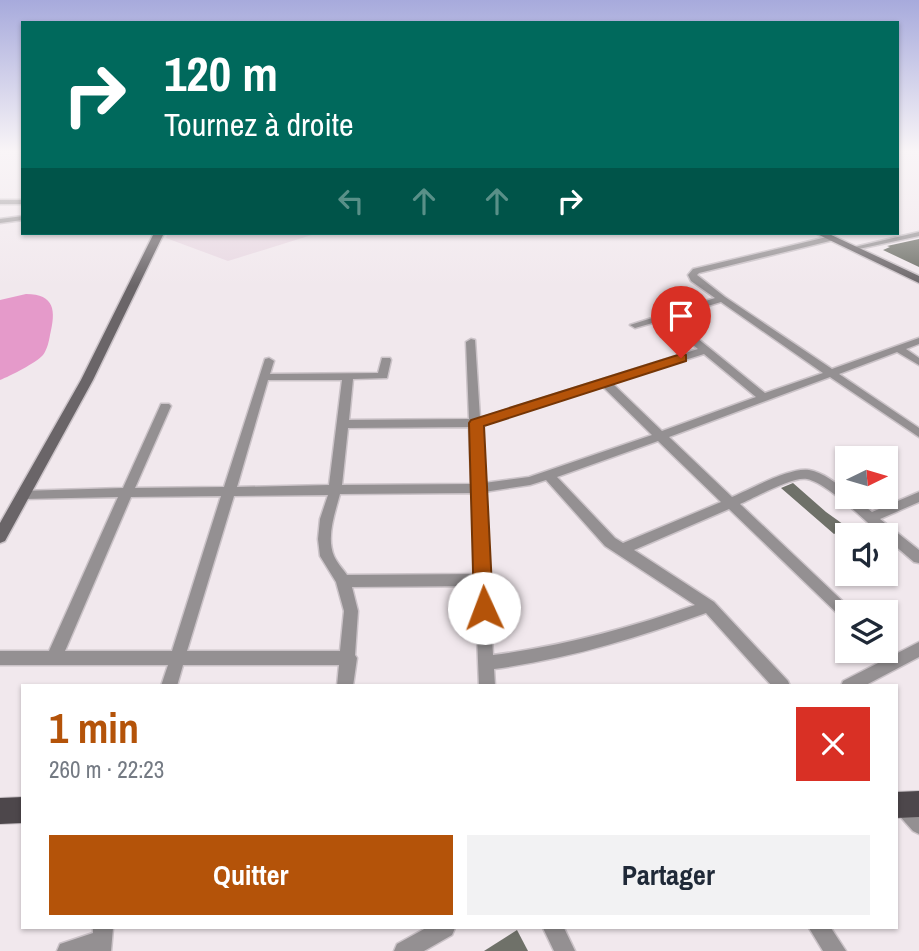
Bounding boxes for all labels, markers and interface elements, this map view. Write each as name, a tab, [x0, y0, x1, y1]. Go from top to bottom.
text: 120 m	[164, 40, 278, 106]
icon: right	[49, 49, 140, 140]
text: Tournez à droite	[164, 103, 354, 146]
icon: left	[332, 182, 370, 220]
icon: ahead	[405, 182, 443, 220]
icon: ahead	[478, 182, 516, 220]
icon: right	[551, 182, 589, 220]
pin	[651, 286, 711, 358]
icon: arrive	[662, 297, 700, 335]
north arrow	[835, 446, 898, 509]
map controls	[835, 446, 898, 663]
button: sound	[835, 523, 898, 586]
position arrow	[447, 571, 521, 645]
button: layers	[835, 600, 898, 663]
text: 1 min	[49, 700, 139, 756]
button: close	[796, 707, 870, 781]
text: 260 m · 22:23	[49, 754, 164, 785]
button: Quitter	[49, 835, 453, 915]
button: Partager	[467, 835, 870, 915]

